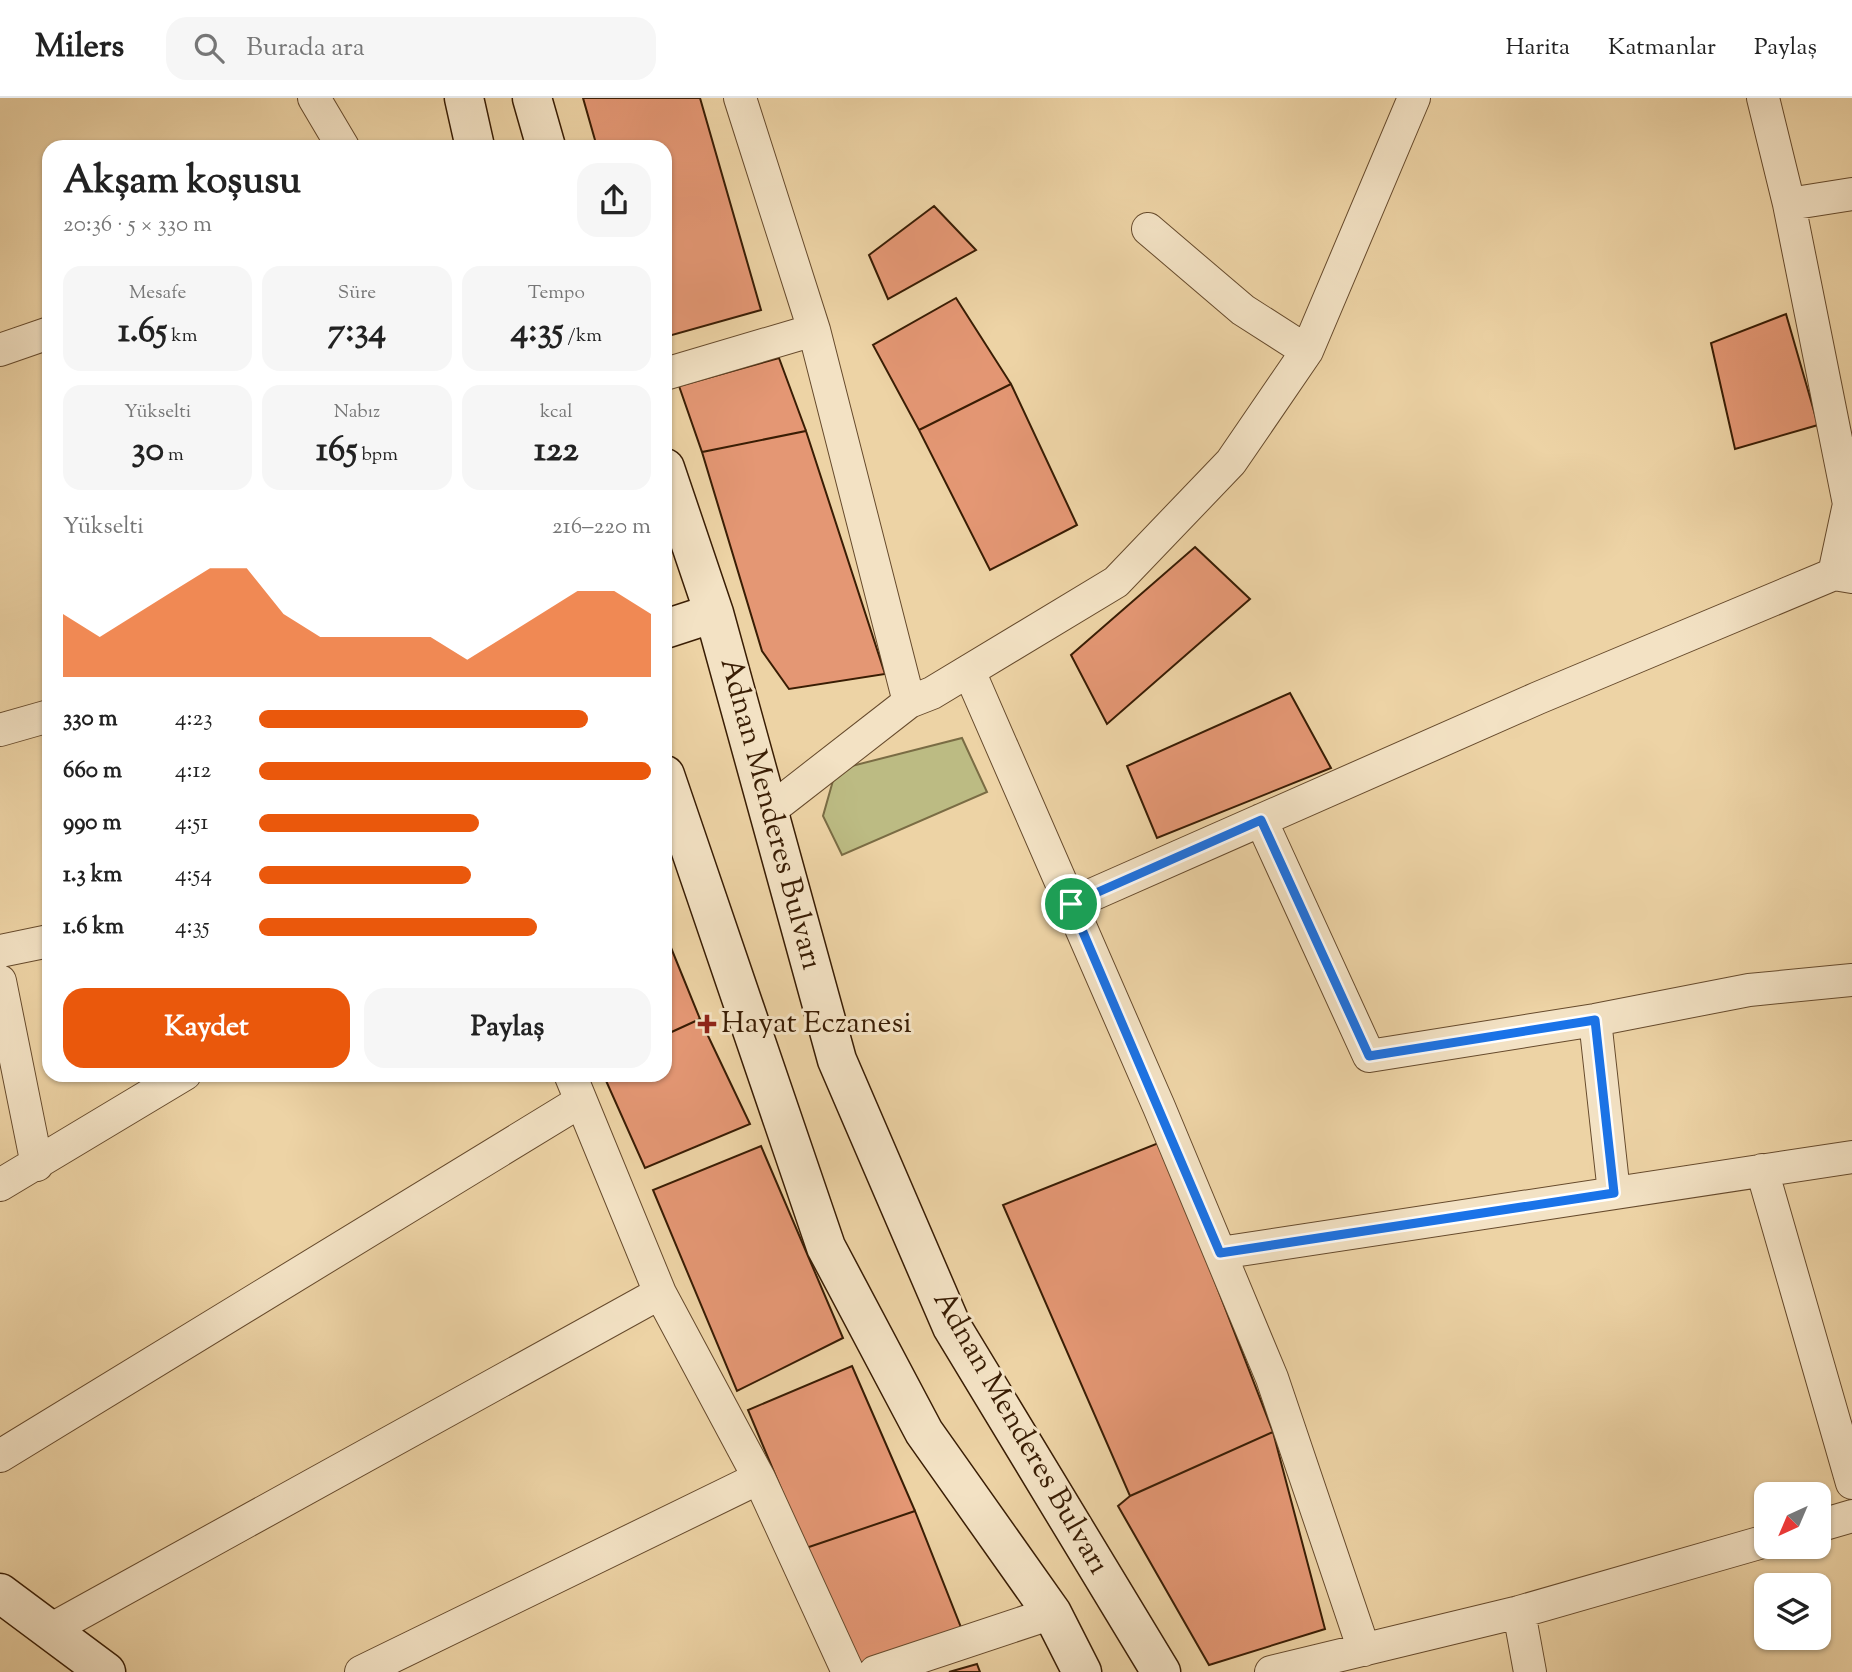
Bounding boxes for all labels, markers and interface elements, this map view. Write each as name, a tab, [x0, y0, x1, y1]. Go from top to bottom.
search box	[166, 17, 656, 80]
text: Milers	[35, 24, 124, 72]
icon: search	[190, 29, 228, 67]
text: Burada ara	[246, 30, 365, 67]
text: Harita	[1505, 31, 1570, 65]
text: Katmanlar	[1608, 31, 1716, 65]
text: Paylaş	[1754, 31, 1817, 65]
text: Akşam koşusu	[63, 156, 301, 210]
button: share	[577, 163, 651, 237]
text: 20:36 · 5 × 330 m	[63, 209, 212, 242]
text: Mesafe	[129, 280, 186, 307]
text: Süre	[338, 280, 376, 307]
text: Tempo	[528, 280, 585, 307]
text: 1.65	[118, 307, 167, 358]
text: 7:34	[328, 307, 386, 358]
text: 4:35	[511, 307, 564, 358]
text: km	[167, 323, 197, 350]
text: /km	[564, 323, 602, 350]
text: Yükselti	[124, 399, 191, 426]
text: Nabız	[334, 399, 380, 426]
text: kcal	[540, 399, 573, 426]
text: 30	[132, 426, 164, 477]
text: 165	[316, 426, 357, 477]
text: 122	[534, 426, 579, 477]
text: m	[164, 442, 184, 469]
text: bpm	[357, 442, 398, 469]
text: Yükselti	[63, 511, 144, 544]
text: 216–220 m	[552, 511, 651, 544]
street label: Adnan Menderes Bulvarı	[708, 653, 832, 975]
text: 330 m	[63, 703, 117, 736]
text: 4:23	[175, 703, 213, 736]
text: 660 m	[63, 755, 122, 788]
text: 4:12	[175, 755, 211, 788]
text: 990 m	[63, 807, 121, 840]
text: 4:51	[175, 807, 208, 840]
text: 1.3 km	[63, 859, 122, 892]
text: 4:54	[175, 859, 212, 892]
pin	[1041, 874, 1101, 934]
icon: arrive	[1052, 885, 1090, 923]
text: 1.6 km	[63, 911, 124, 944]
text: 4:35	[175, 911, 210, 944]
button: Kaydet	[63, 988, 350, 1068]
button: Paylaş	[364, 988, 651, 1068]
place label: Hayat Eczanesi	[721, 1003, 912, 1046]
marker: Hayat Eczanesi	[699, 1016, 715, 1032]
street label: Adnan Menderes Bulvarı	[921, 1283, 1119, 1583]
north arrow	[1754, 1482, 1830, 1559]
map controls	[1754, 1482, 1831, 1650]
button: layers	[1754, 1573, 1831, 1650]

